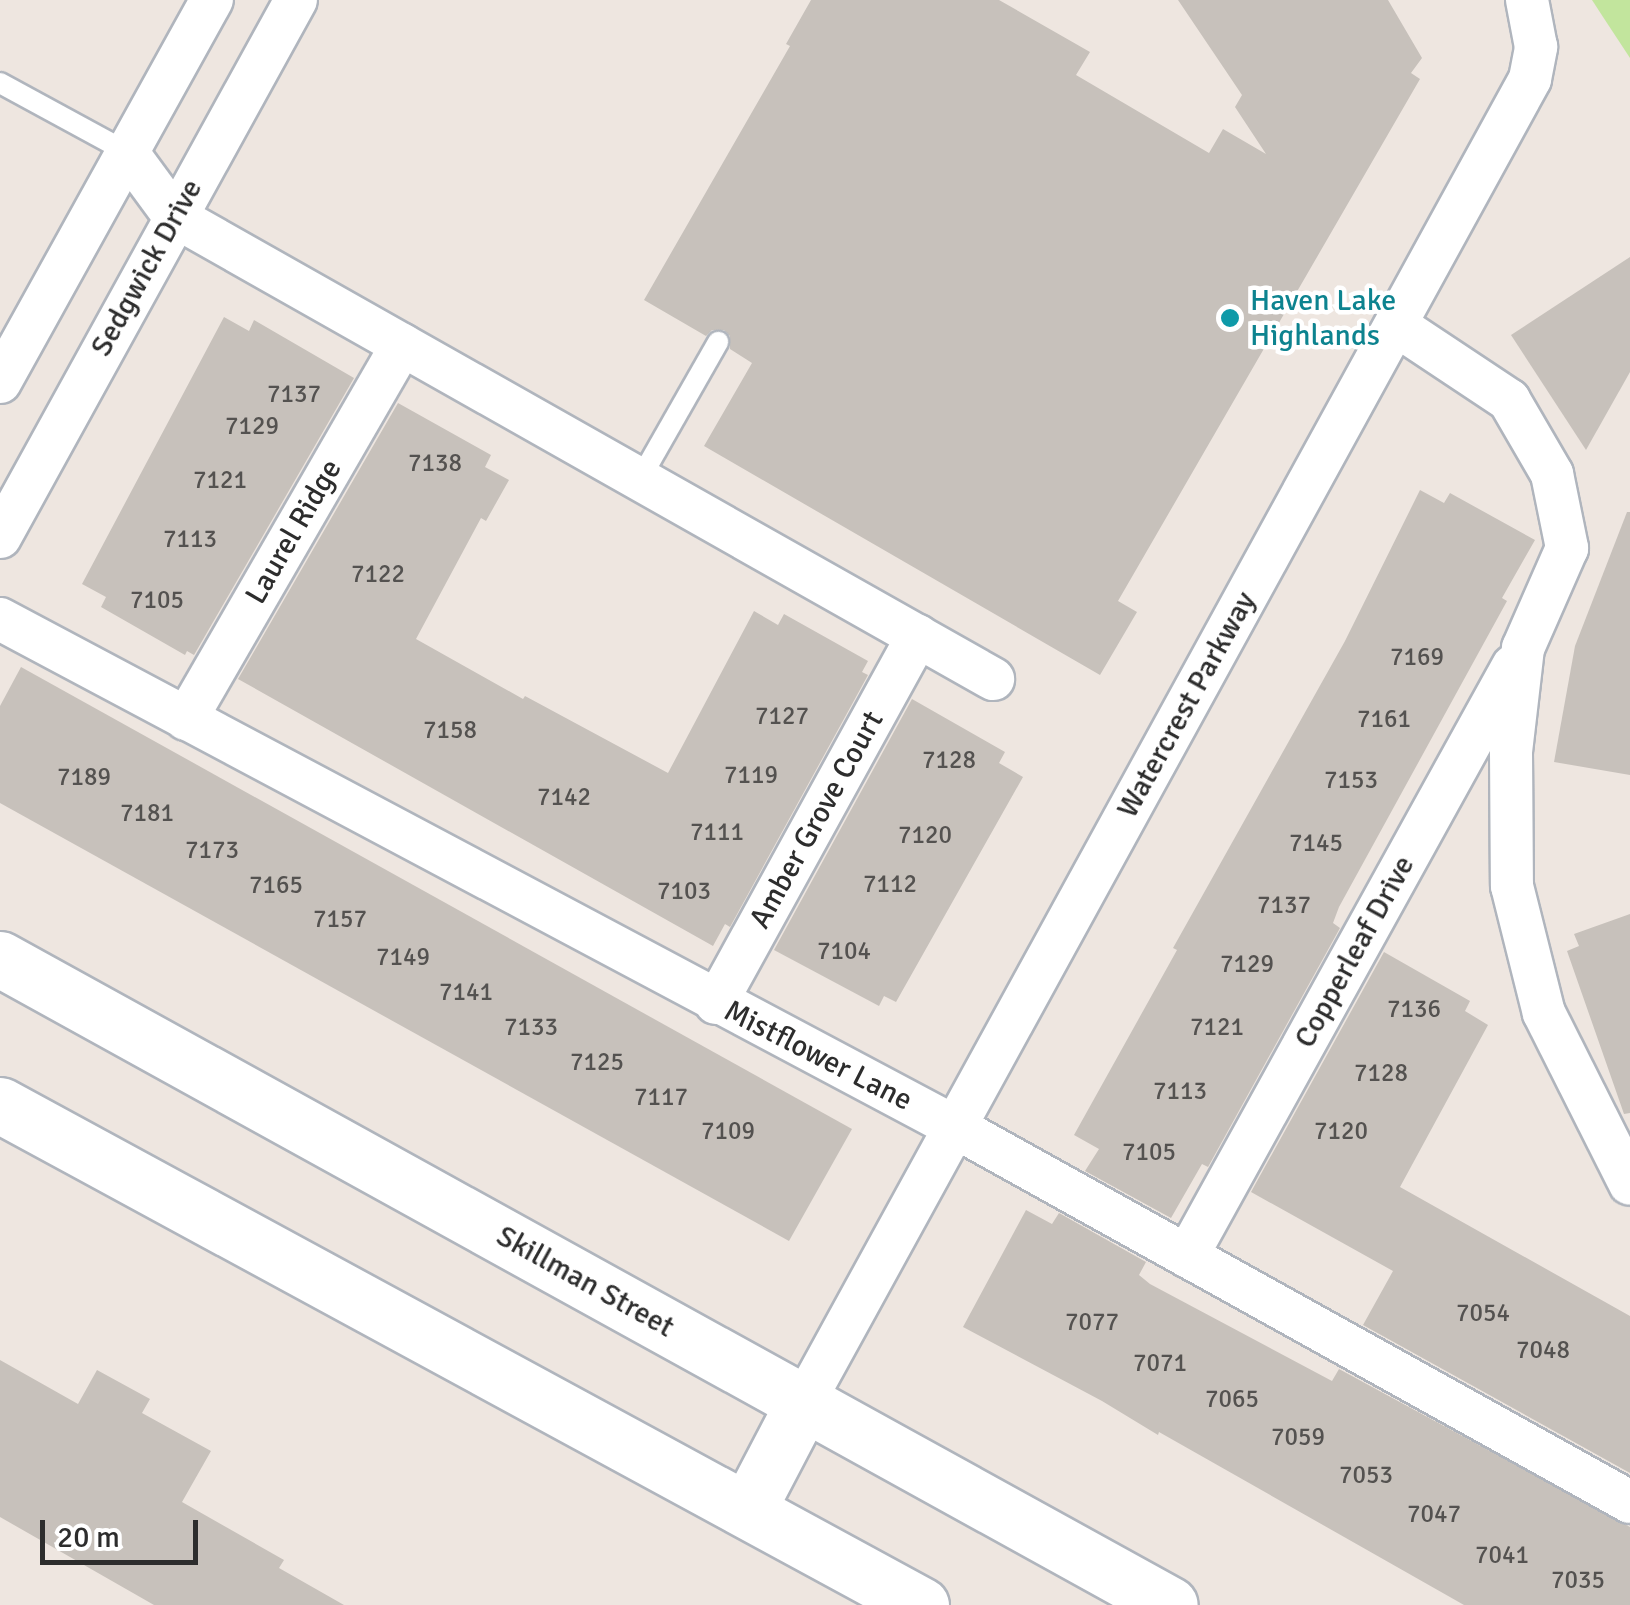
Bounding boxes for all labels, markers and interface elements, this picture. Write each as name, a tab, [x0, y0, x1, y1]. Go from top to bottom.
street label: Sedgwick Drive	[84, 173, 210, 363]
place label: Haven Lake Highlands	[1250, 283, 1396, 354]
marker: Haven Lake Highlands	[1219, 307, 1241, 329]
house number: 7137	[267, 379, 321, 409]
house number: 7129	[225, 411, 279, 441]
house number: 7138	[408, 448, 462, 478]
street label: Laurel Ridge	[238, 453, 350, 611]
house number: 7121	[193, 465, 247, 495]
house number: 7113	[163, 524, 217, 554]
house number: 7122	[351, 559, 405, 589]
house number: 7105	[130, 585, 184, 615]
street label: Watercrest Parkway	[1110, 586, 1264, 824]
house number: 7169	[1390, 642, 1444, 672]
house number: 7127	[755, 701, 809, 731]
house number: 7161	[1357, 704, 1411, 734]
street label: Amber Grove Court	[742, 705, 892, 935]
house number: 7158	[423, 715, 477, 745]
house number: 7128	[922, 745, 976, 775]
house number: 7119	[724, 760, 778, 790]
house number: 7189	[57, 762, 111, 792]
house number: 7153	[1324, 765, 1378, 795]
house number: 7142	[537, 782, 591, 812]
house number: 7181	[120, 798, 174, 828]
house number: 7111	[690, 817, 744, 847]
house number: 7120	[898, 820, 952, 850]
house number: 7145	[1289, 828, 1343, 858]
house number: 7173	[185, 835, 239, 865]
street label: Copperleaf Drive	[1287, 850, 1423, 1054]
house number: 7112	[863, 869, 917, 899]
house number: 7165	[249, 870, 303, 900]
house number: 7103	[657, 876, 711, 906]
house number: 7137	[1257, 890, 1311, 920]
house number: 7157	[313, 904, 367, 934]
house number: 7104	[817, 936, 871, 966]
house number: 7149	[376, 942, 430, 972]
house number: 7129	[1220, 949, 1274, 979]
house number: 7141	[439, 977, 493, 1007]
street label: Mistflower Lane	[718, 993, 918, 1119]
house number: 7136	[1387, 994, 1441, 1024]
house number: 7133	[504, 1012, 558, 1042]
house number: 7121	[1190, 1012, 1244, 1042]
house number: 7125	[570, 1047, 624, 1077]
house number: 7128	[1354, 1058, 1408, 1088]
house number: 7113	[1153, 1076, 1207, 1106]
house number: 7117	[634, 1082, 688, 1112]
house number: 7109	[701, 1116, 755, 1146]
house number: 7120	[1314, 1116, 1368, 1146]
house number: 7105	[1122, 1137, 1176, 1167]
street label: Skillman Street	[490, 1218, 680, 1346]
house number: 7054	[1456, 1298, 1510, 1328]
house number: 7077	[1065, 1307, 1119, 1337]
house number: 7048	[1516, 1335, 1570, 1365]
house number: 7071	[1133, 1348, 1187, 1378]
house number: 7065	[1205, 1384, 1259, 1414]
house number: 7059	[1271, 1422, 1325, 1452]
house number: 7053	[1339, 1460, 1393, 1490]
house number: 7047	[1407, 1499, 1461, 1529]
scale bar	[45, 1500, 202, 1562]
text: 20 m	[57, 1519, 120, 1556]
house number: 7041	[1475, 1540, 1529, 1570]
house number: 7035	[1551, 1565, 1605, 1595]

